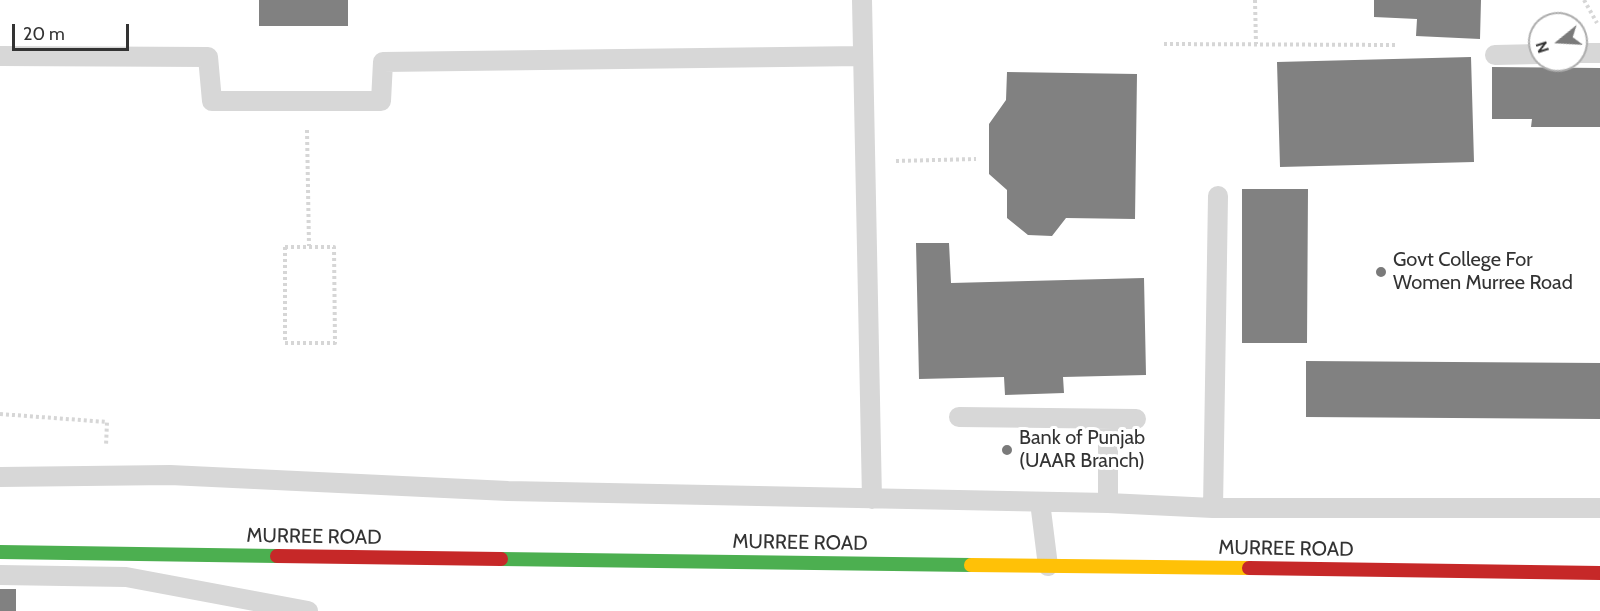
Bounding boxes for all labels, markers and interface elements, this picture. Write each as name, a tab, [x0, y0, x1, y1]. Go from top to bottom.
scale bar	[15, 12, 132, 50]
north arrow	[1528, 12, 1588, 72]
text: 20 m	[23, 23, 65, 45]
text: N	[1532, 39, 1553, 55]
place label: Govt College For Women Murree Road	[1393, 248, 1573, 295]
marker: Govt College For Women Murree Road	[1374, 265, 1388, 279]
place label: Bank of Punjab (UAAR Branch)	[1019, 426, 1145, 473]
marker: Bank of Punjab (UAAR Branch)	[1000, 443, 1014, 457]
street label: MURREE ROAD	[246, 524, 382, 550]
street label: MURREE ROAD	[732, 530, 868, 556]
street label: MURREE ROAD	[1218, 536, 1354, 562]

